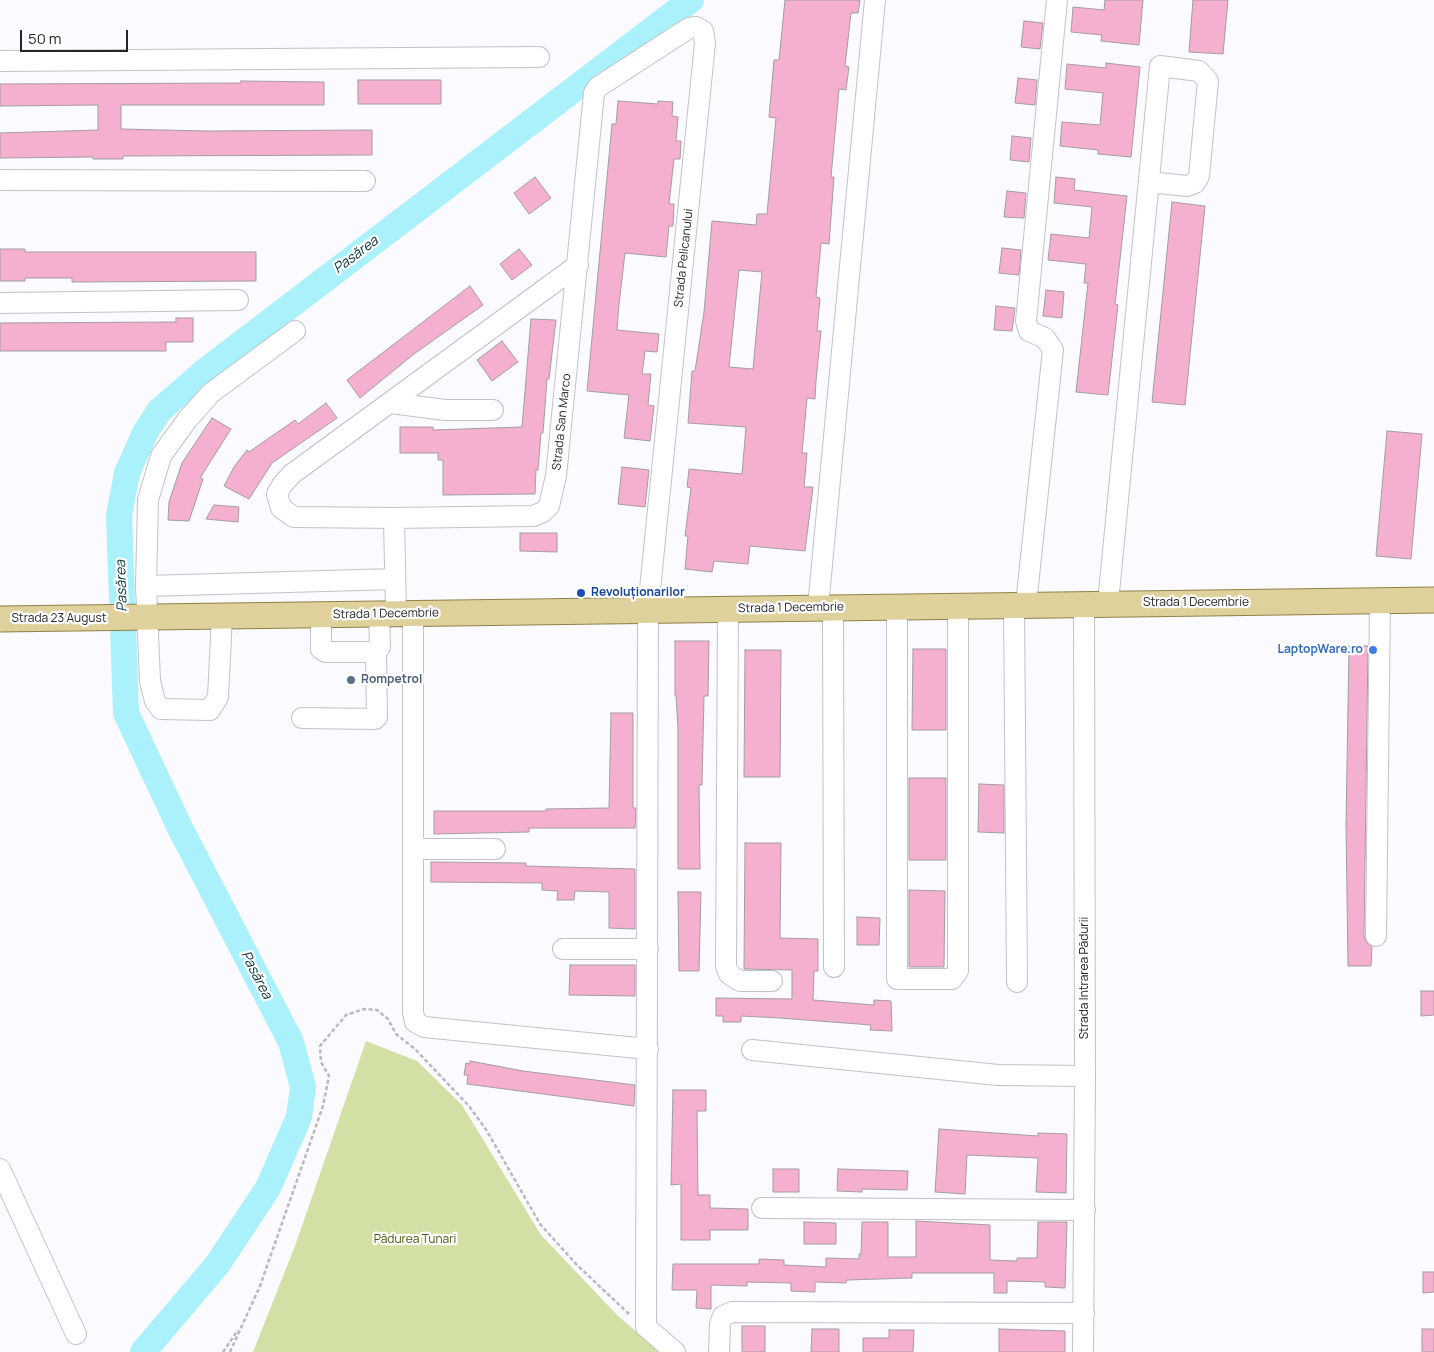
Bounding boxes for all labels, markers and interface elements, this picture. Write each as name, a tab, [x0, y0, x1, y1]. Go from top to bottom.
scale bar	[22, 20, 130, 52]
text: 50 m	[28, 28, 62, 49]
street label: Strada Pelicanului	[672, 208, 696, 308]
water label: Pasărea	[330, 233, 382, 277]
street label: Strada San Marco	[550, 373, 574, 471]
water label: Pasărea	[113, 560, 131, 612]
place label: Revoluționarilor	[591, 586, 685, 600]
marker: Revoluționarilor	[575, 587, 587, 599]
street label: Strada 1 Decembrie	[1143, 596, 1249, 610]
street label: Strada 1 Decembrie	[738, 600, 844, 616]
street label: Strada 1 Decembrie	[333, 606, 439, 622]
street label: Strada 23 August	[11, 612, 107, 626]
place label: LaptopWare.ro	[1278, 643, 1363, 657]
marker: LaptopWare.ro	[1367, 644, 1379, 656]
place label: Rompetrol	[361, 673, 422, 687]
marker: Rompetrol	[345, 674, 357, 686]
street label: Strada Intrarea Pădurii	[1078, 917, 1092, 1039]
water label: Pasărea	[237, 948, 275, 1002]
park label: Pădurea Tunari	[374, 1233, 456, 1247]

